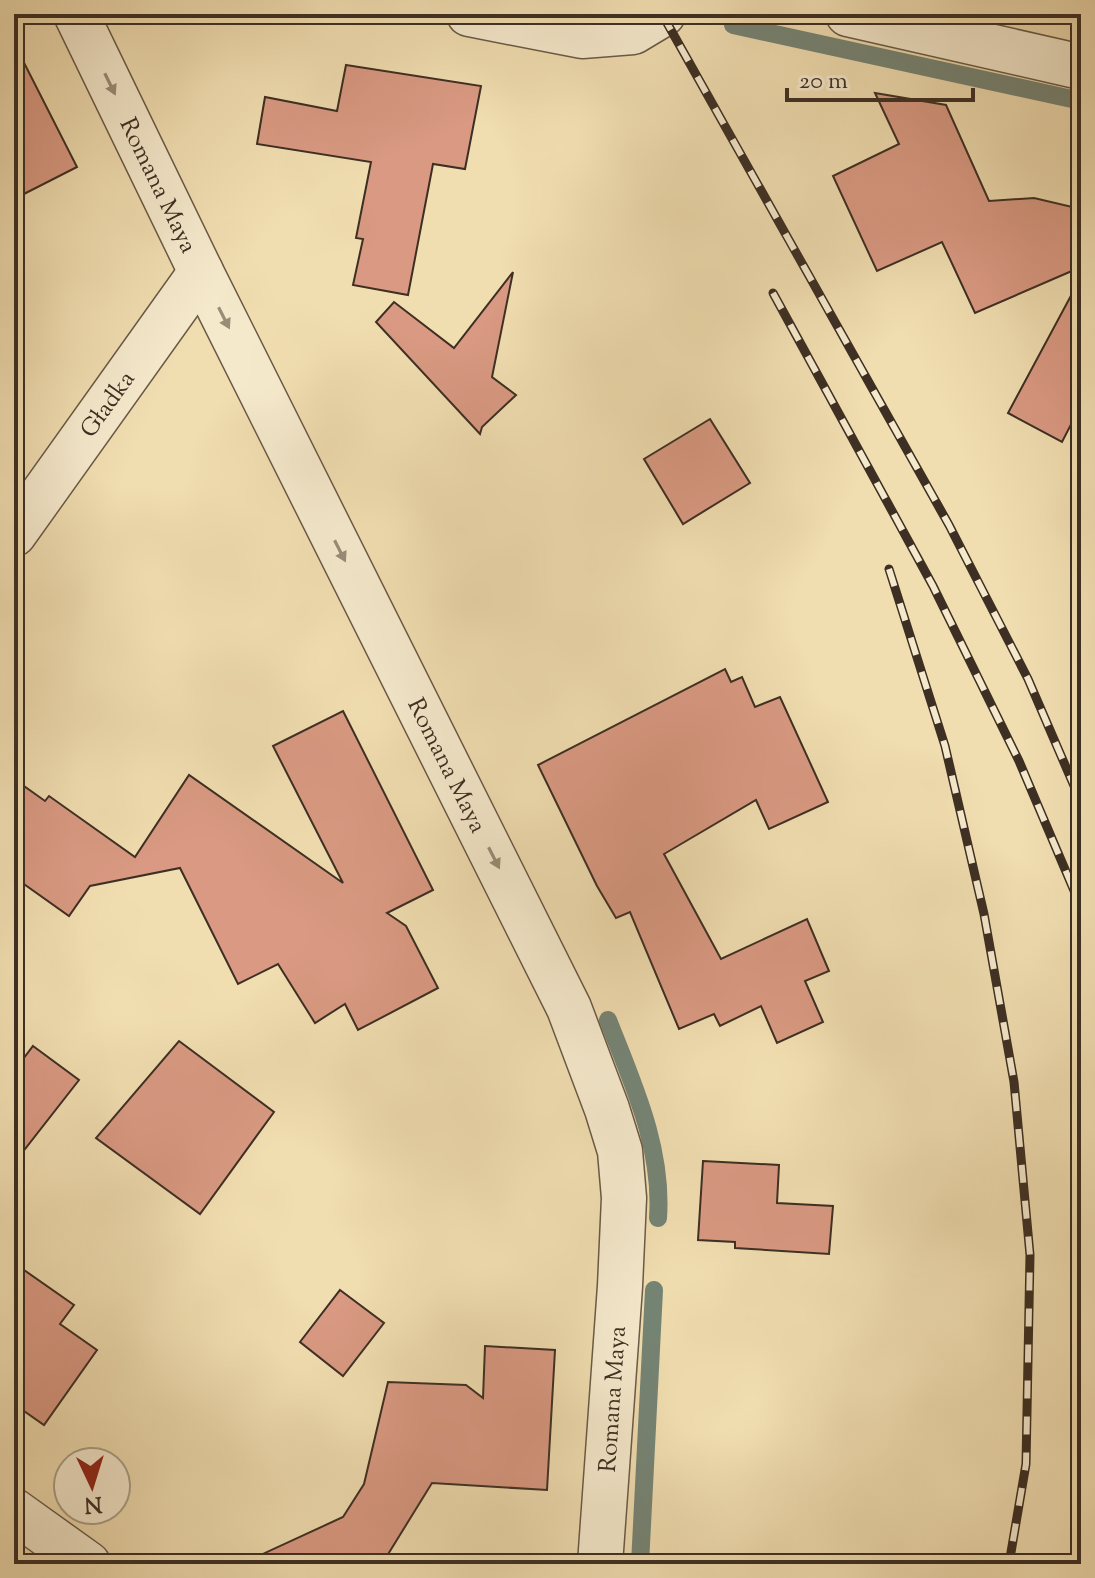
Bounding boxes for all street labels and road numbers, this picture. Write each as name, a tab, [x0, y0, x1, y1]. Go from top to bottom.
street label: Romana Maya	[110, 112, 204, 259]
street label: Gładka	[73, 365, 144, 445]
street label: Romana Maya	[398, 693, 494, 839]
street label: Romana Maya	[592, 1325, 636, 1474]

